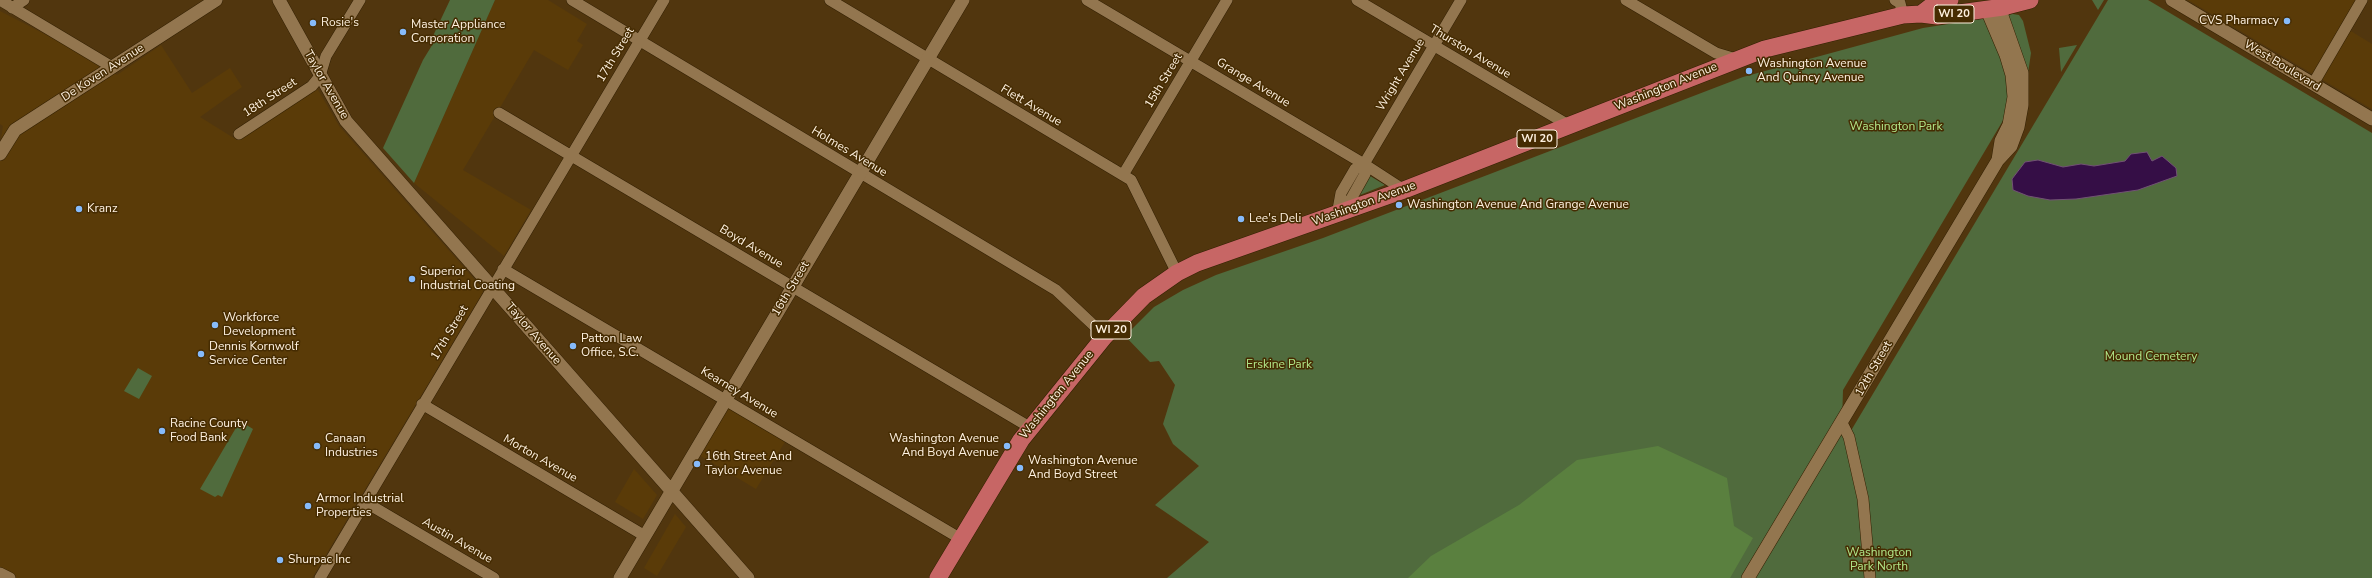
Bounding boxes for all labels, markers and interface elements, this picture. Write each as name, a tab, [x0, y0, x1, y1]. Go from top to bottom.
road number: WI 20	[1934, 5, 1974, 23]
place label: CVS Pharmacy	[2199, 14, 2279, 28]
place label: Rosie's	[321, 16, 359, 30]
marker: CVS Pharmacy	[2282, 16, 2292, 26]
marker: Rosie's	[308, 18, 318, 28]
place label: Master Appliance Corporation	[411, 18, 505, 46]
street label: Thurston Avenue	[1427, 22, 1513, 82]
street label: 17th Street	[594, 25, 638, 85]
marker: Master Appliance Corporation	[398, 27, 408, 37]
street label: Wright Avenue	[1374, 36, 1428, 114]
street label: West Boulevard	[2241, 37, 2323, 95]
street label: De Koven Avenue	[59, 41, 147, 105]
street label: Taylor Avenue	[300, 48, 352, 122]
street label: 15th Street	[1142, 51, 1186, 111]
street label: Grange Avenue	[1214, 55, 1292, 111]
place label: Washington Avenue And Quincy Avenue	[1757, 57, 1867, 85]
street label: Washington Avenue	[1612, 60, 1720, 114]
marker: Washington Avenue And Quincy Avenue	[1744, 66, 1754, 76]
street label: 18th Street	[240, 75, 300, 121]
street label: Flett Avenue	[998, 82, 1064, 130]
park label: Washington Park	[1850, 120, 1942, 134]
street label: Holmes Avenue	[809, 124, 889, 180]
road number: WI 20	[1517, 130, 1557, 148]
street label: Washington Avenue	[1310, 178, 1418, 230]
place label: Washington Avenue And Grange Avenue	[1407, 198, 1629, 212]
marker: Washington Avenue And Grange Avenue	[1394, 200, 1404, 210]
place label: Kranz	[87, 202, 117, 216]
marker: Kranz	[74, 204, 84, 214]
place label: Lee's Deli	[1249, 212, 1301, 226]
marker: Lee's Deli	[1236, 214, 1246, 224]
street label: Boyd Avenue	[717, 222, 785, 272]
street label: 16th Street	[769, 259, 813, 319]
place label: Superior Industrial Coating	[420, 265, 515, 293]
marker: Superior Industrial Coating	[407, 274, 417, 284]
street label: Taylor Avenue	[502, 300, 564, 368]
street label: 17th Street	[428, 303, 472, 363]
place label: Workforce Development	[223, 311, 296, 339]
marker: Workforce Development	[210, 320, 220, 330]
road number: WI 20	[1091, 321, 1131, 339]
place label: Patton Law Office, S.C.	[581, 332, 642, 360]
street label: 12th Street	[1852, 339, 1896, 399]
place label: Dennis Kornwolf Service Center	[209, 340, 299, 368]
marker: Patton Law Office, S.C.	[568, 341, 578, 351]
street label: Washington Avenue	[1017, 348, 1097, 442]
marker: Dennis Kornwolf Service Center	[196, 349, 206, 359]
park label: Mound Cemetery	[2105, 350, 2197, 364]
park label: Erskine Park	[1246, 358, 1312, 372]
street label: Kearney Avenue	[698, 364, 780, 422]
place label: Racine County Food Bank	[170, 417, 247, 445]
marker: Racine County Food Bank	[157, 426, 167, 436]
place label: Canaan Industries	[325, 432, 378, 460]
street label: Morton Avenue	[500, 432, 580, 486]
place label: Washington Avenue And Boyd Avenue	[889, 432, 999, 460]
marker: Canaan Industries	[312, 441, 322, 451]
marker: Washington Avenue And Boyd Avenue	[1002, 441, 1012, 451]
place label: 16th Street And Taylor Avenue	[705, 450, 792, 478]
place label: Washington Avenue And Boyd Street	[1028, 454, 1138, 482]
marker: 16th Street And Taylor Avenue	[692, 459, 702, 469]
marker: Washington Avenue And Boyd Street	[1015, 463, 1025, 473]
place label: Armor Industrial Properties	[316, 492, 404, 520]
marker: Armor Industrial Properties	[303, 501, 313, 511]
street label: Austin Avenue	[419, 515, 495, 567]
park label: Washington Park North	[1846, 546, 1912, 574]
place label: Shurpac Inc	[288, 553, 351, 567]
marker: Shurpac Inc	[275, 555, 285, 565]

